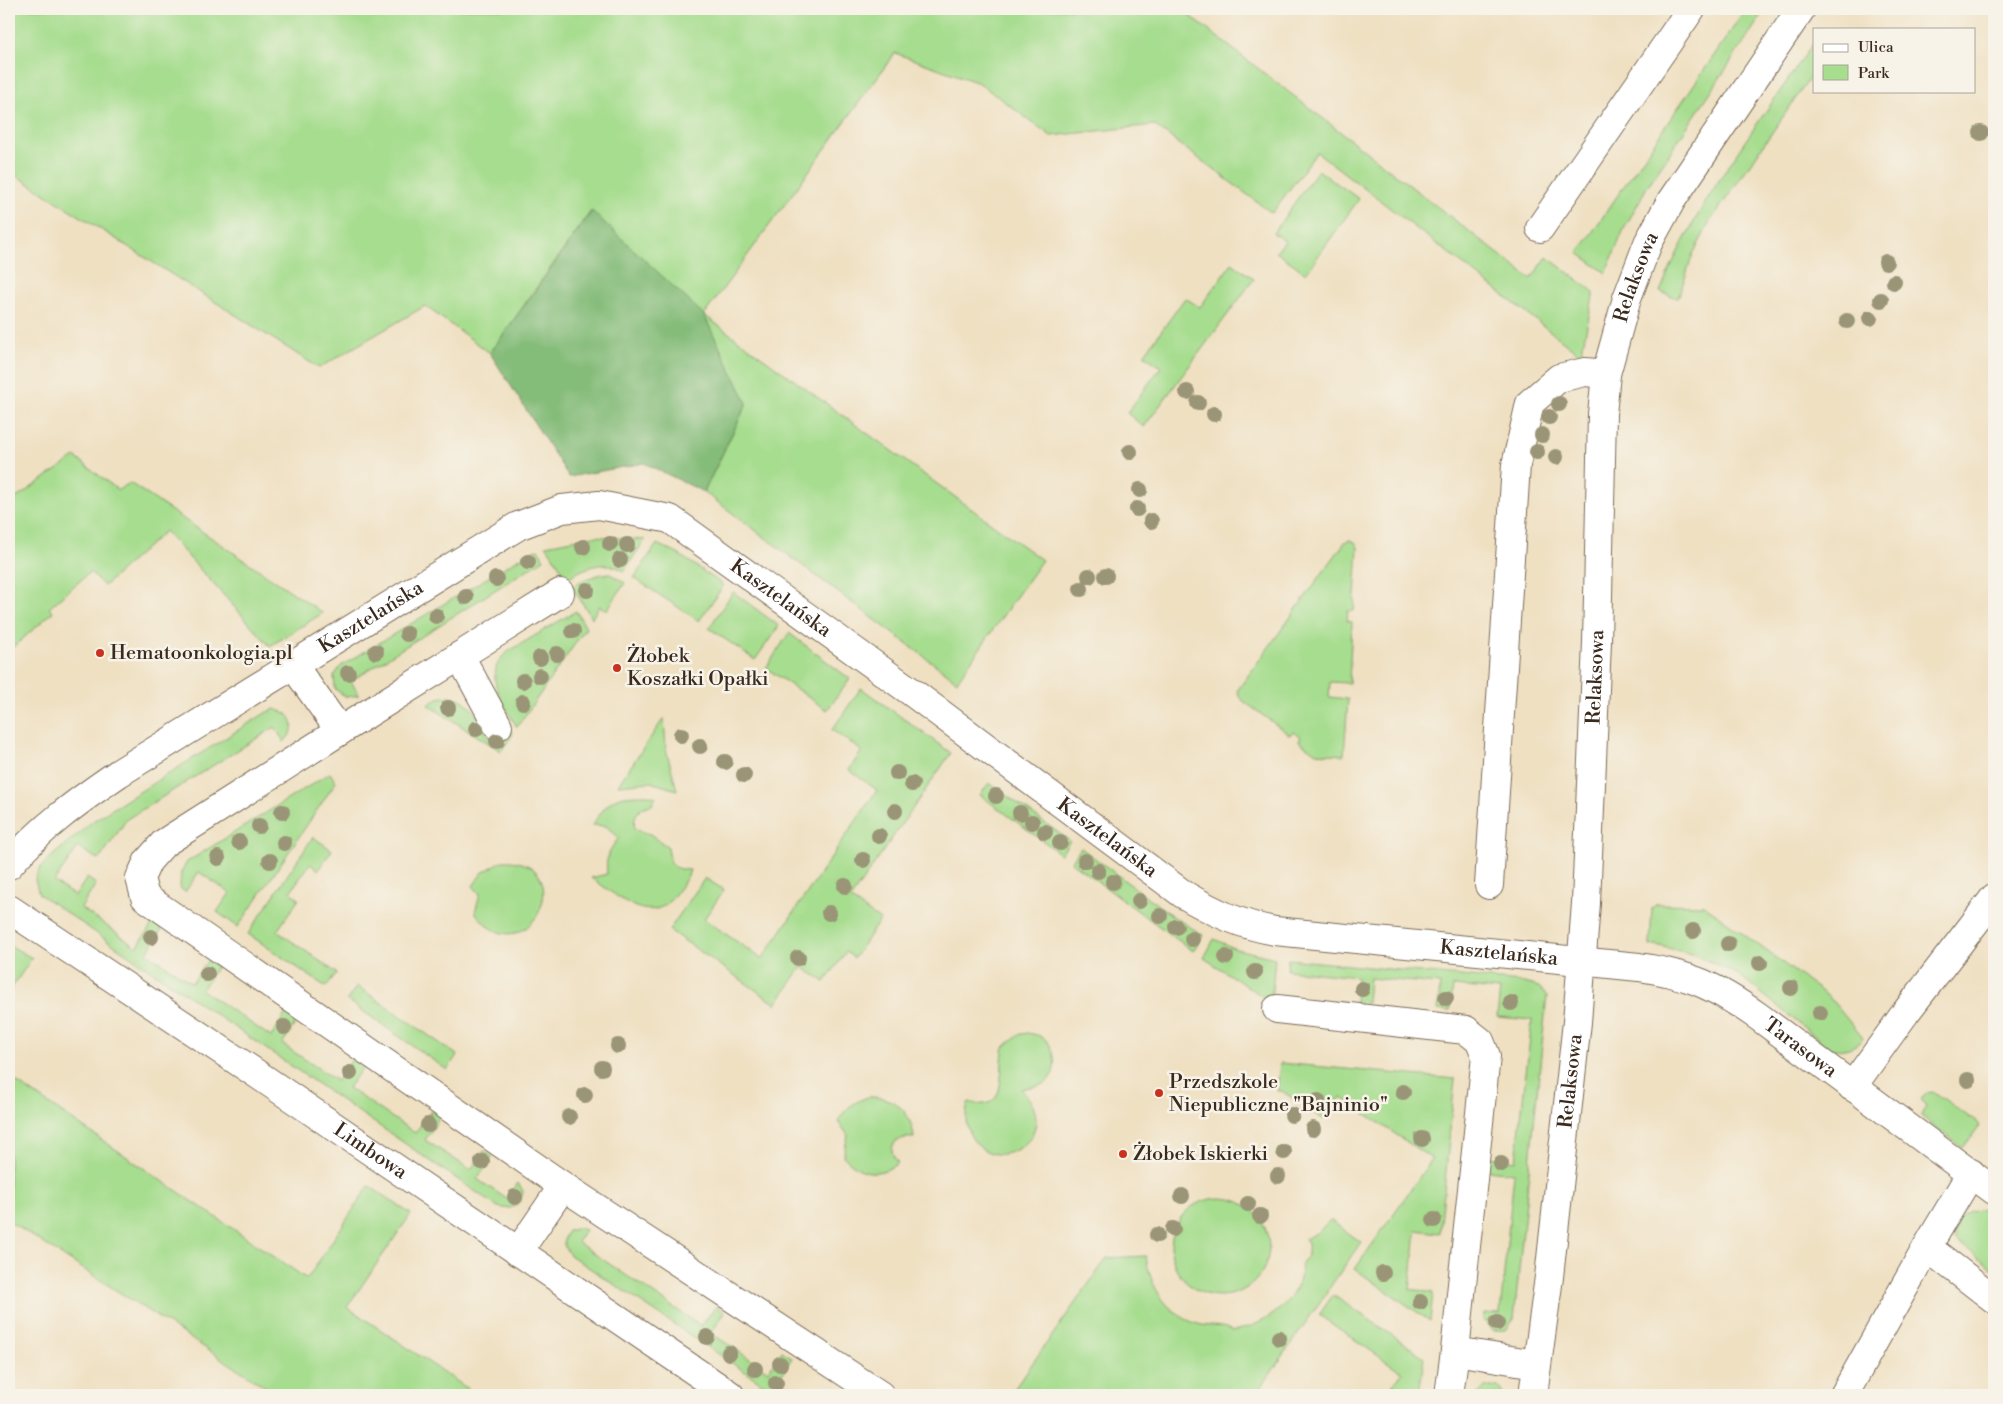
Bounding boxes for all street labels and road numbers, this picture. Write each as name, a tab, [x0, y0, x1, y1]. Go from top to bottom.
street label: Relaksowa	[1608, 226, 1665, 325]
street label: Kasztelańska	[725, 554, 837, 644]
street label: Kasztelańska	[314, 575, 429, 659]
street label: Relaksowa	[1581, 629, 1610, 725]
street label: Kasztelańska	[1052, 792, 1163, 884]
street label: Kasztelańska	[1438, 935, 1560, 972]
street label: Tarasowa	[1759, 1012, 1843, 1084]
street label: Relaksowa	[1553, 1032, 1588, 1130]
street label: Limbowa	[329, 1117, 413, 1185]

